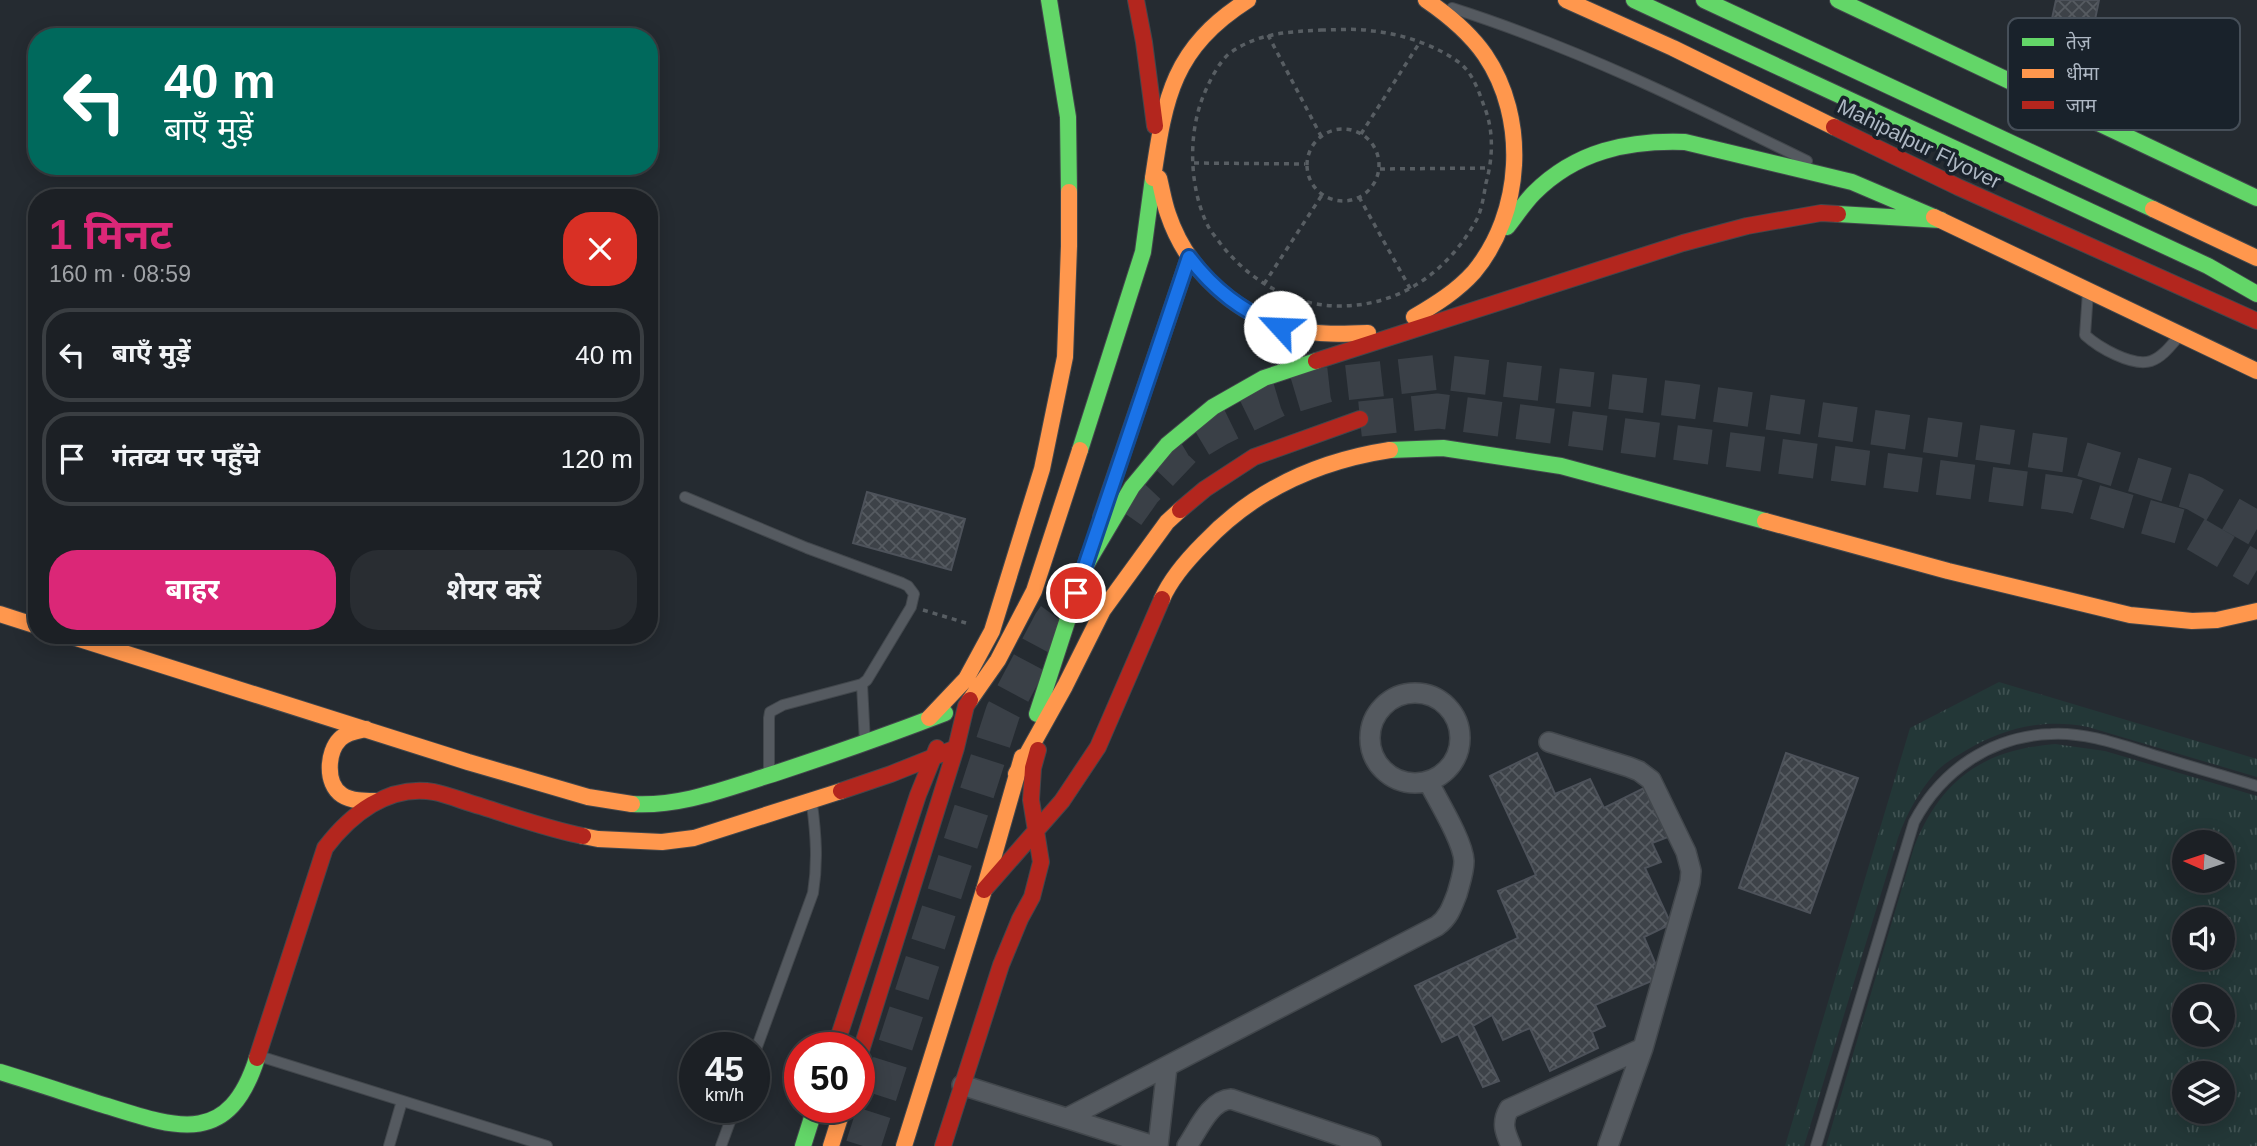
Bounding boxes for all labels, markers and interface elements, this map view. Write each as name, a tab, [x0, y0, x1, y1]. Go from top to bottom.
legend	[2008, 18, 2240, 130]
text: तेज़	[2066, 31, 2092, 53]
text: 40 m	[164, 54, 276, 108]
icon: left	[49, 56, 140, 147]
text: धीमा	[2066, 63, 2100, 84]
street label: Mahipalpur Flyover	[1834, 94, 2005, 193]
text: जाम	[2066, 95, 2097, 116]
text: बाएँ मुड़ें	[164, 111, 253, 147]
text: 1 मिनट	[49, 211, 172, 258]
button: close	[563, 212, 637, 286]
text: 160 m · 08:59	[49, 261, 191, 287]
position arrow	[1243, 290, 1317, 364]
icon: left	[53, 336, 91, 374]
text: बाएँ मुड़ें	[112, 338, 191, 368]
text: 40 m	[575, 340, 633, 370]
icon: arrive	[53, 440, 91, 478]
text: गंतव्य पर पहुँचे	[112, 442, 260, 472]
text: 120 m	[561, 444, 633, 474]
button: बाहर	[49, 550, 336, 630]
button: शेयर करें	[350, 550, 637, 630]
pin	[1046, 563, 1106, 623]
icon: arrive	[1057, 574, 1095, 612]
north arrow	[2172, 830, 2235, 892]
map controls	[2172, 830, 2235, 1124]
button: sound	[2172, 907, 2235, 970]
button: search	[2172, 984, 2235, 1047]
speed limit sign: 50	[784, 1032, 875, 1123]
text: 45	[705, 1049, 744, 1088]
button: layers	[2172, 1061, 2235, 1124]
text: km/h	[705, 1085, 744, 1105]

